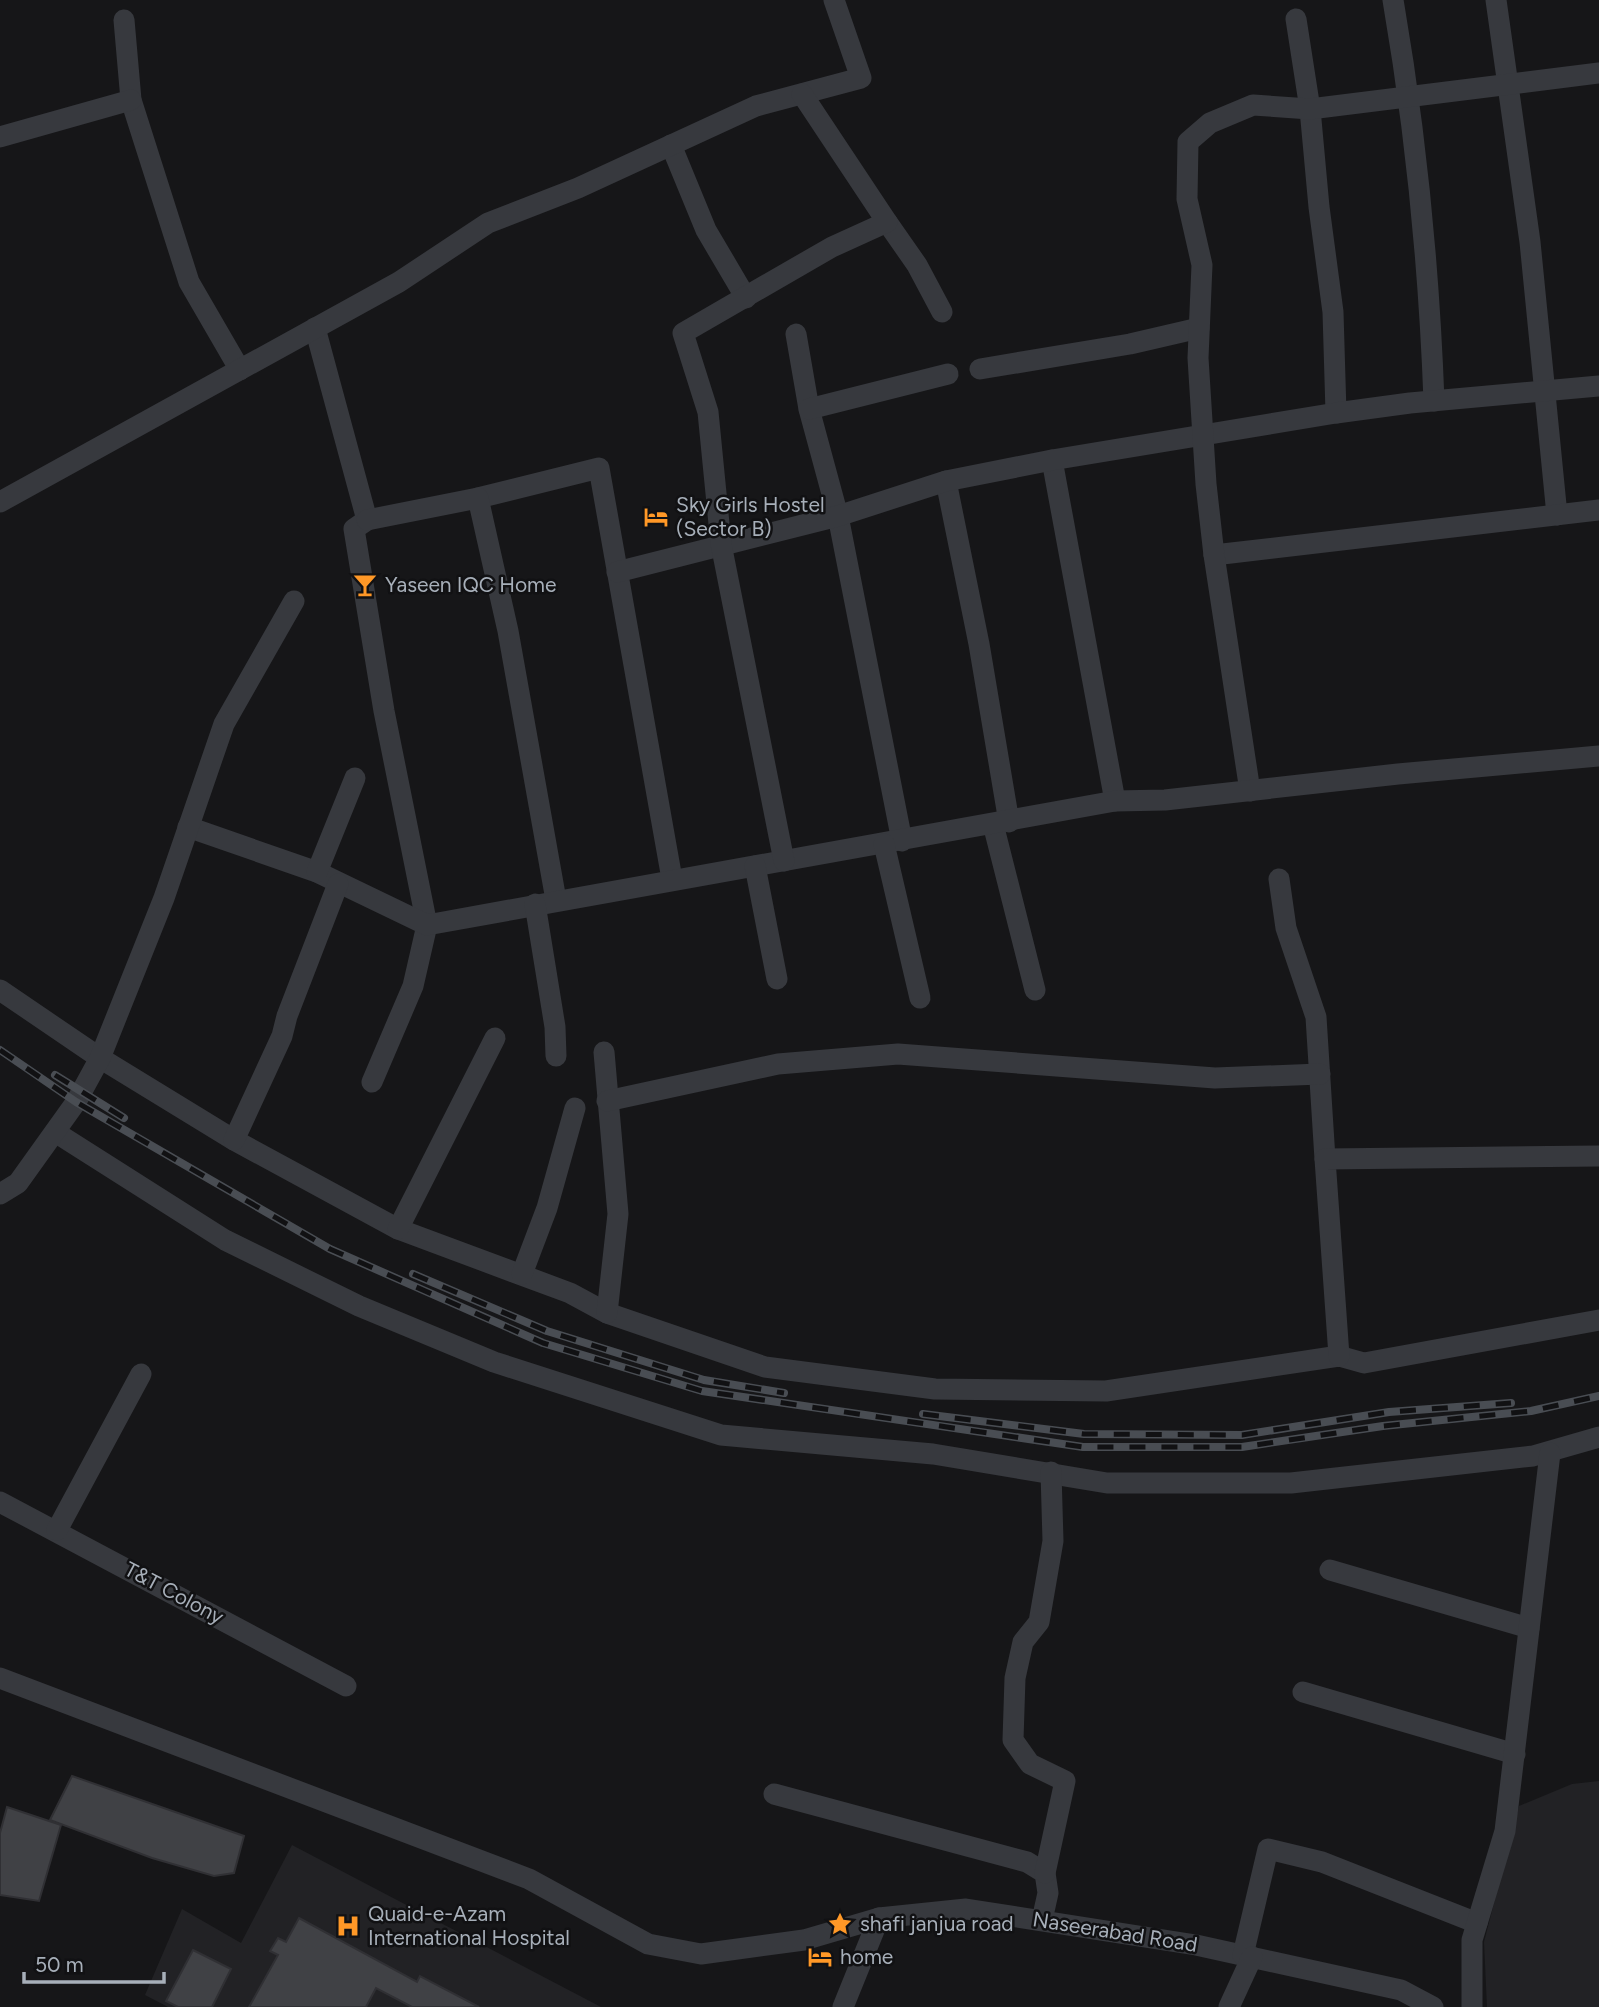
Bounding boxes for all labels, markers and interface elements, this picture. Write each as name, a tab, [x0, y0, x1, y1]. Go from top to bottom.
place label: Sky Girls Hostel (Sector B)	[676, 492, 825, 541]
hotel icon: Sky Girls Hostel (Sector B)	[642, 503, 670, 531]
bar icon: Yaseen IQC Home	[351, 571, 379, 599]
place label: Yaseen IQC Home	[385, 572, 556, 597]
street label: T&T Colony	[120, 1556, 228, 1629]
place label: Quaid-e-Azam International Hospital	[368, 1901, 570, 1950]
street label: Naseerabad Road	[1031, 1906, 1199, 1957]
place icon: shafi janjua road	[826, 1910, 854, 1938]
place label: shafi janjua road	[860, 1911, 1014, 1936]
hospital icon: Quaid-e-Azam International Hospital	[334, 1912, 362, 1940]
scale bar	[24, 1940, 164, 1984]
hotel icon: home	[806, 1943, 834, 1971]
place label: home	[840, 1944, 893, 1969]
text: 50 m	[35, 1952, 84, 1977]

